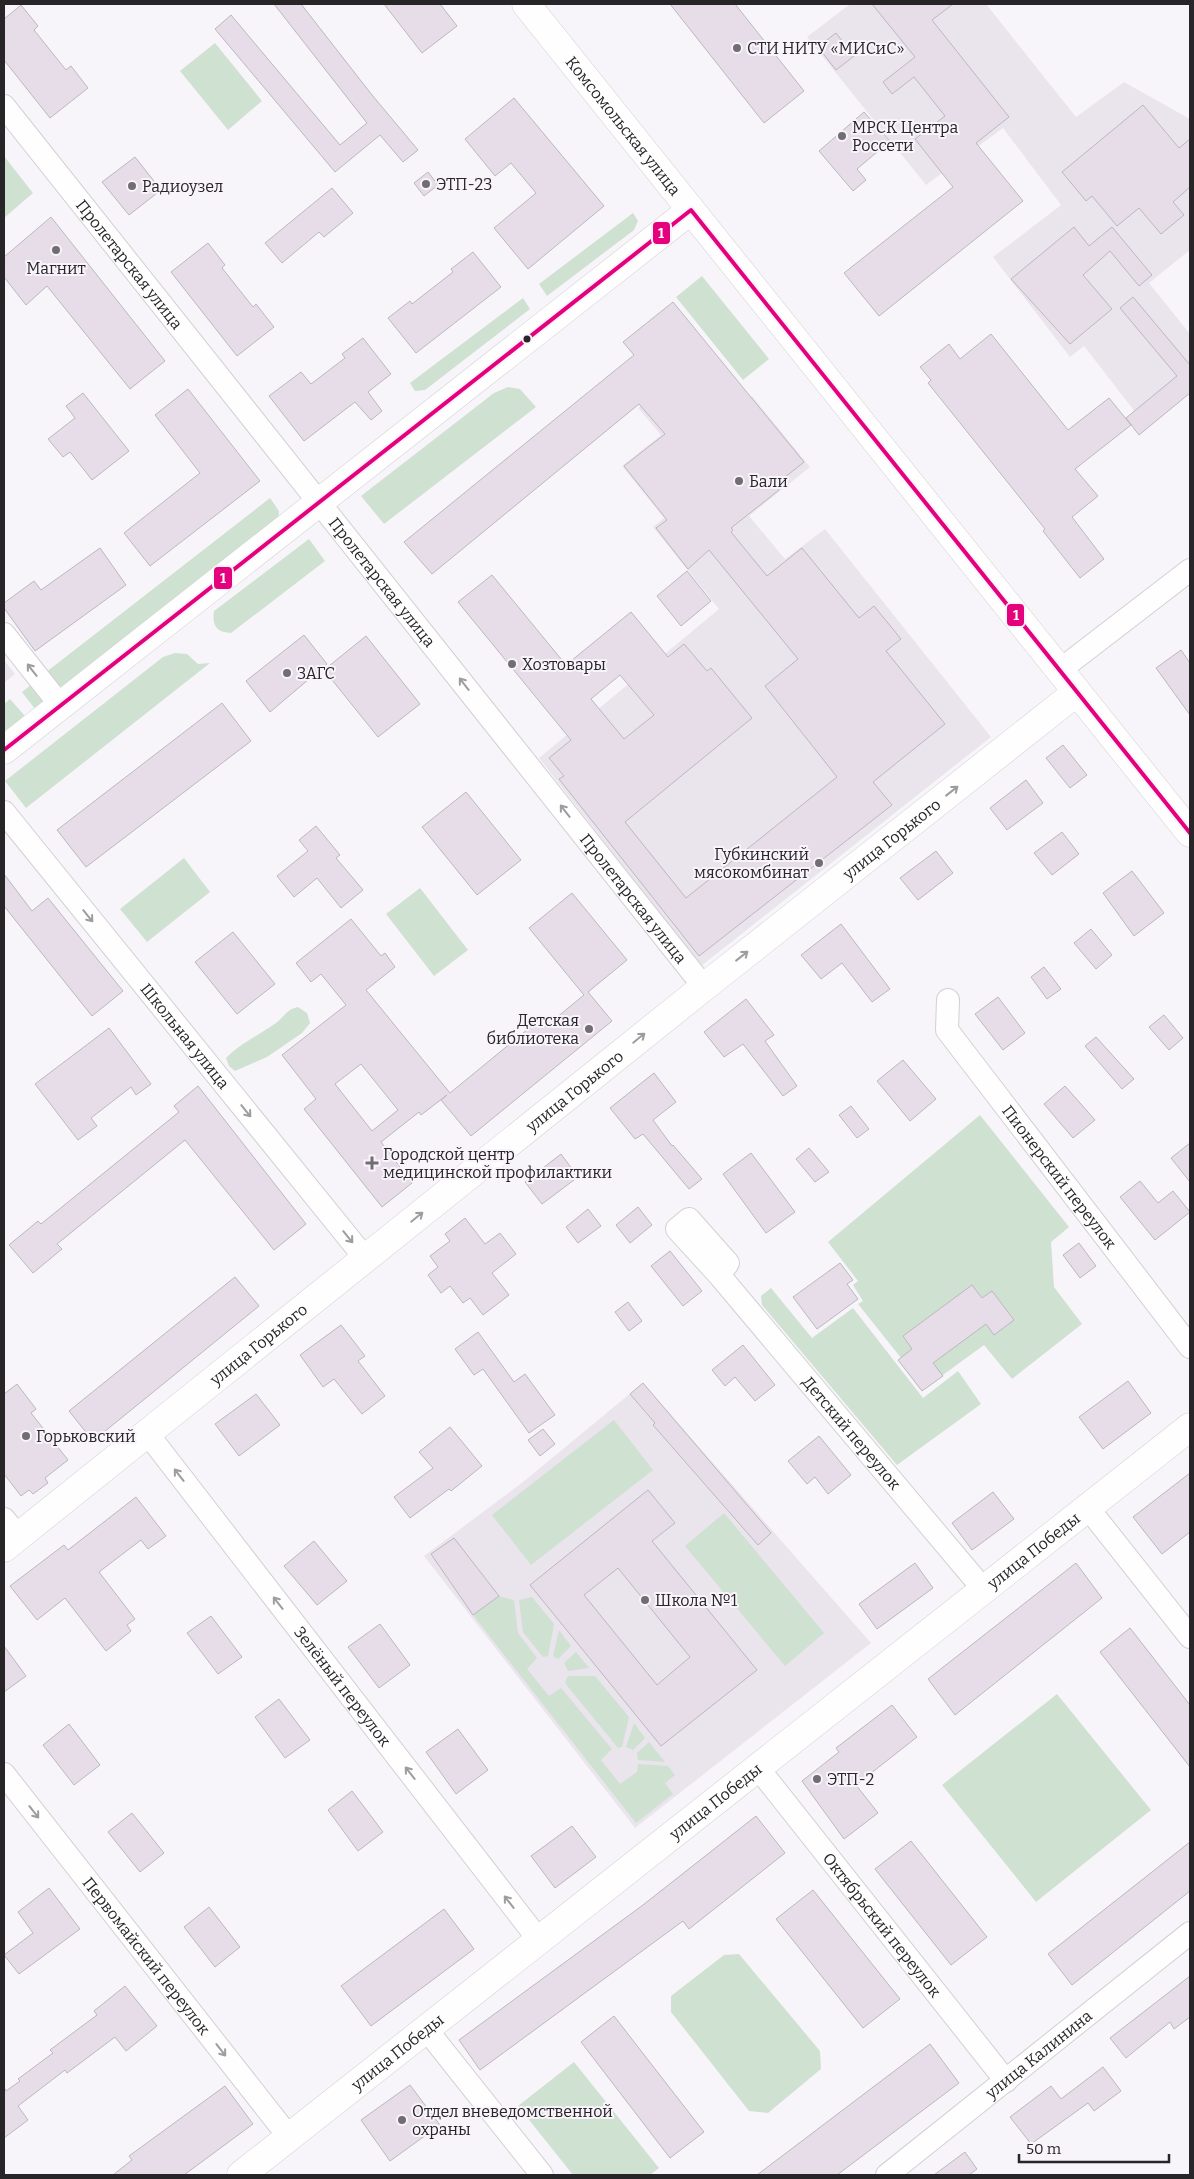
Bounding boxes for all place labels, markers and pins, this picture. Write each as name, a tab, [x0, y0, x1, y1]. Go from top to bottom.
place label: СТИ НИТУ «МИСиС»	[747, 39, 904, 58]
marker: СТИ НИТУ «МИСиС»	[731, 42, 743, 54]
place label: МРСК Центра Россети	[852, 118, 959, 155]
marker: МРСК Центра Россети	[836, 130, 848, 142]
place label: ЭТП-23	[436, 175, 492, 194]
place label: Радиоузел	[142, 177, 223, 196]
marker: ЭТП-23	[420, 178, 432, 190]
marker: Радиоузел	[126, 180, 138, 192]
marker: Магнит	[50, 244, 62, 256]
place label: Магнит	[26, 259, 86, 278]
unlabelled marker	[522, 334, 532, 344]
place label: Бали	[749, 472, 788, 491]
marker: Бали	[733, 475, 745, 487]
place label: Хозтовары	[522, 655, 606, 674]
marker: Хозтовары	[506, 658, 518, 670]
place label: ЗАГС	[297, 664, 335, 683]
marker: ЗАГС	[281, 667, 293, 679]
place label: Губкинский мясокомбинат	[694, 845, 809, 882]
marker: Губкинский мясокомбинат	[813, 857, 825, 869]
place label: Детская библиотека	[487, 1011, 579, 1048]
marker: Детская библиотека	[583, 1023, 595, 1035]
place label: Городской центр медицинской профилактики	[383, 1145, 612, 1182]
marker: Городской центр медицинской профилактики	[365, 1156, 379, 1170]
place label: Горьковский	[36, 1427, 136, 1446]
marker: Горьковский	[20, 1430, 32, 1442]
place label: Школа №1	[655, 1591, 738, 1610]
marker: Школа №1	[639, 1594, 651, 1606]
place label: ЭТП-2	[827, 1770, 874, 1789]
marker: ЭТП-2	[811, 1773, 823, 1785]
place label: Отдел вневедомственной охраны	[412, 2102, 613, 2139]
marker: Отдел вневедомственной охраны	[396, 2114, 408, 2126]

